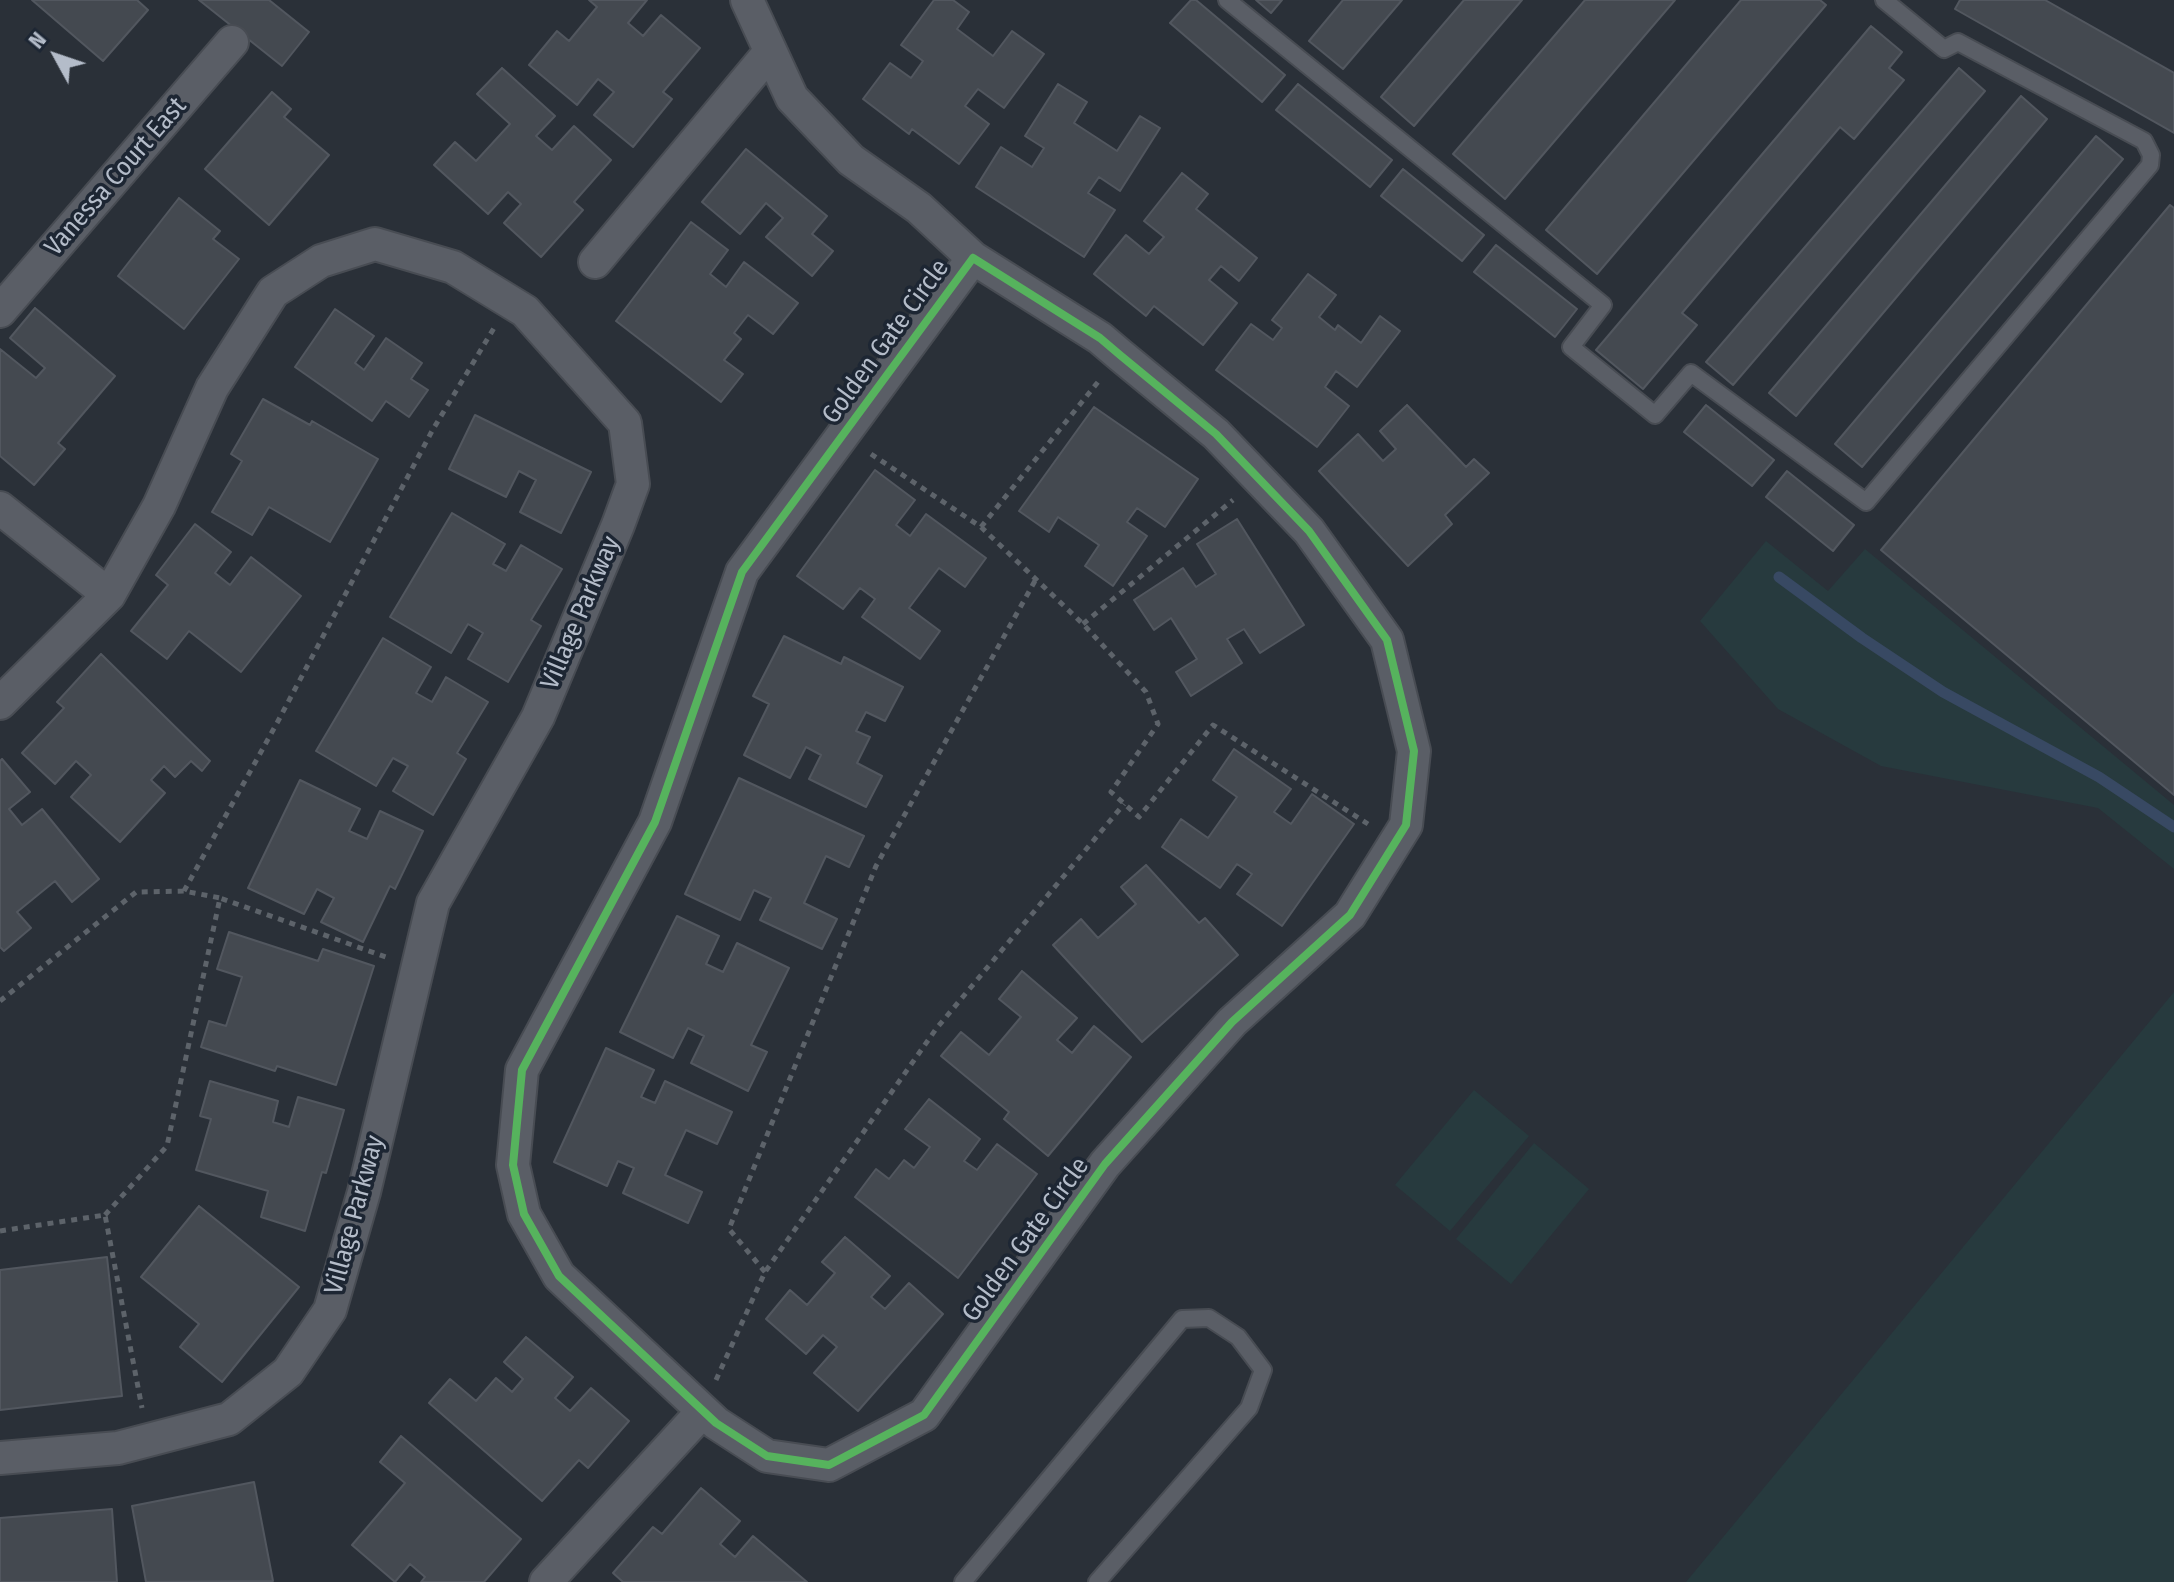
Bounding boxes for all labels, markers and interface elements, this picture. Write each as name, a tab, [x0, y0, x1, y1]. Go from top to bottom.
north arrow	[16, 16, 96, 96]
text: N	[23, 27, 52, 54]
street label: Vanessa Court East	[39, 91, 193, 263]
street label: Golden Gate Circle	[816, 254, 956, 430]
street label: Village Parkway	[535, 532, 627, 694]
street label: Village Parkway	[319, 1132, 391, 1298]
street label: Golden Gate Circle	[956, 1152, 1096, 1328]

